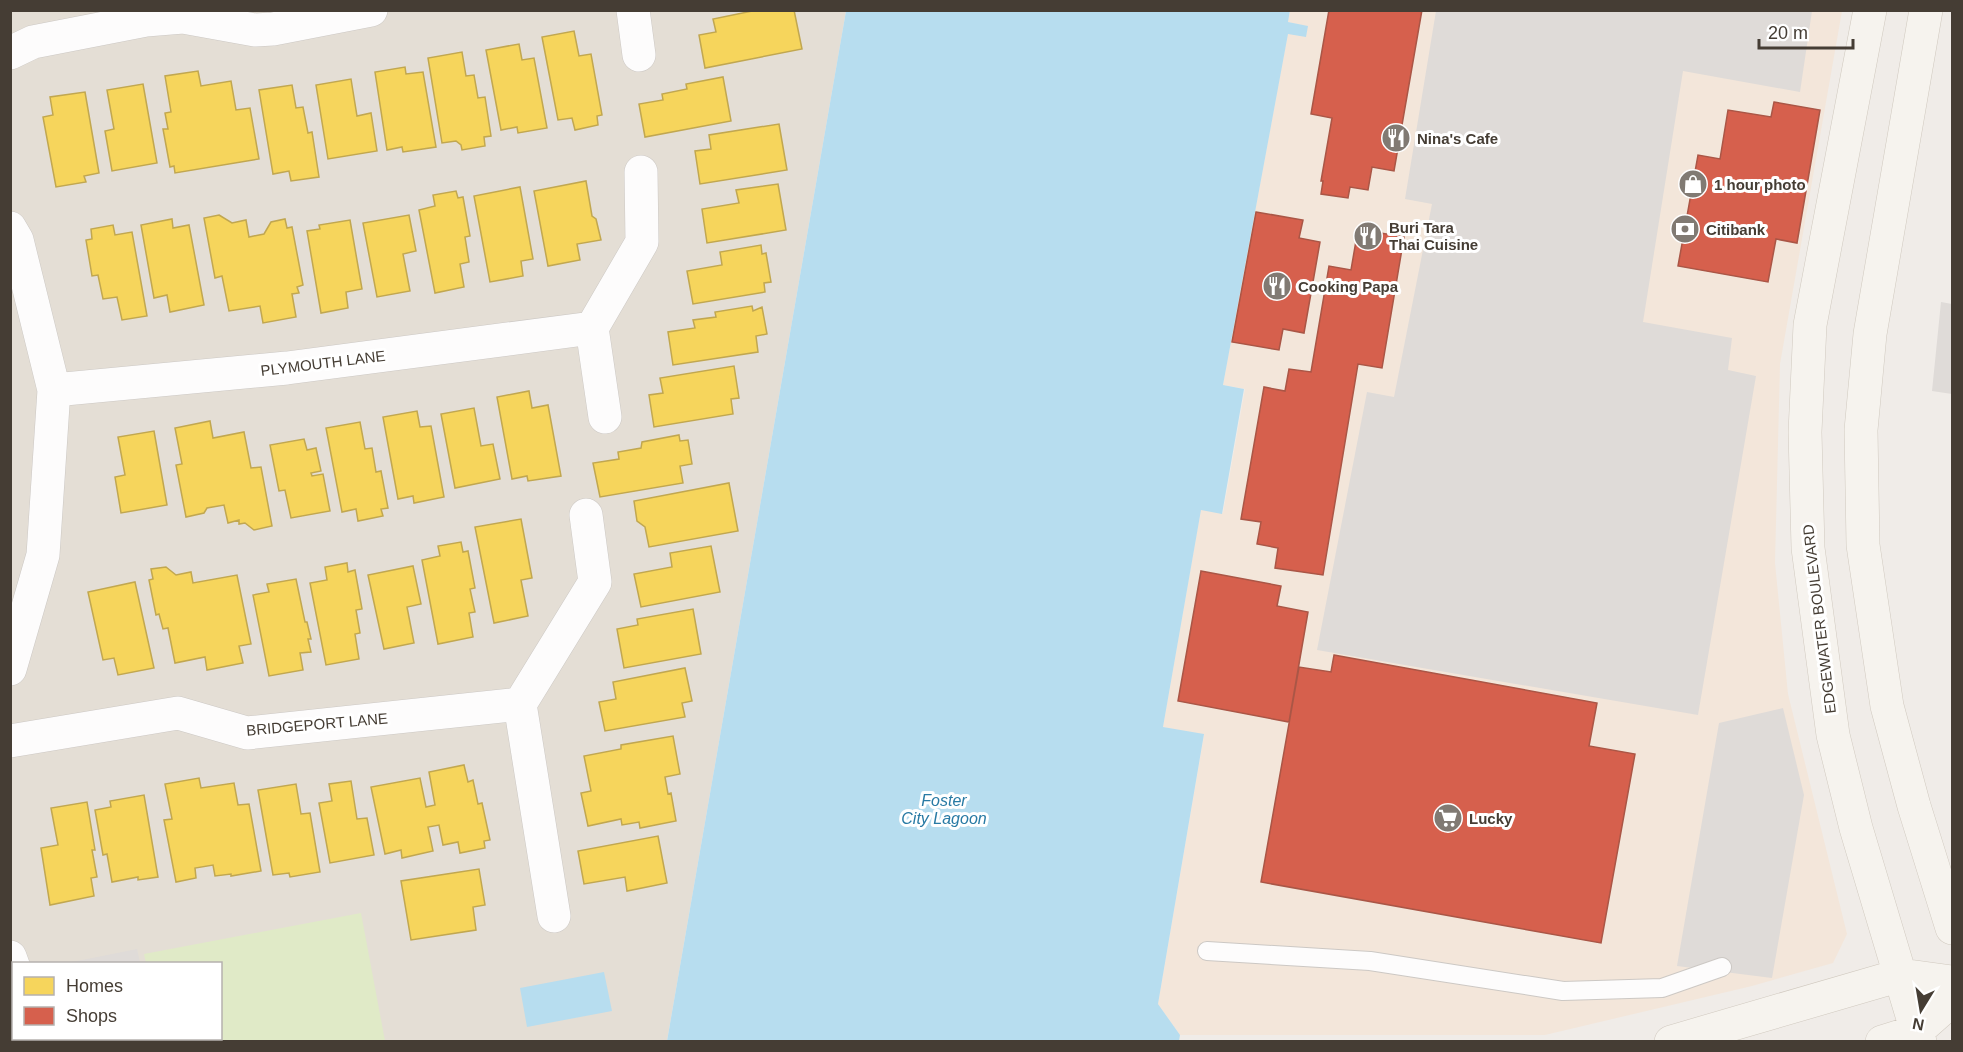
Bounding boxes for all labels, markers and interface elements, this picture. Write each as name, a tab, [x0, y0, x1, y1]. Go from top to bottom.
scale bar	[1759, 12, 1854, 50]
text: 20 m	[1768, 23, 1808, 43]
restaurant icon: Nina's Cafe	[1380, 122, 1412, 154]
place label: Nina's Cafe	[1417, 130, 1498, 147]
shop icon: 1 hour photo	[1677, 168, 1709, 200]
place label: 1 hour photo	[1714, 176, 1806, 193]
bank icon: Citibank	[1669, 213, 1701, 245]
place label: Buri Tara Thai Cuisine	[1389, 219, 1478, 253]
restaurant icon: Buri Tara Thai Cuisine	[1352, 220, 1384, 252]
place label: Citibank	[1706, 221, 1766, 238]
restaurant icon: Cooking Papa	[1261, 270, 1293, 302]
place label: Cooking Papa	[1298, 278, 1399, 295]
street label: PLYMOUTH LANE	[260, 347, 386, 379]
street label: EDGEWATER BOULEVARD	[1799, 523, 1839, 715]
street label: BRIDGEPORT LANE	[246, 709, 388, 739]
water label: Foster City Lagoon	[901, 792, 987, 827]
supermarket icon: Lucky	[1432, 802, 1464, 834]
place label: Lucky	[1469, 810, 1513, 827]
legend	[12, 962, 222, 1040]
text: Homes	[66, 976, 123, 996]
north arrow	[1891, 980, 1951, 1040]
text: Shops	[66, 1006, 117, 1026]
text: N	[1911, 1015, 1926, 1034]

